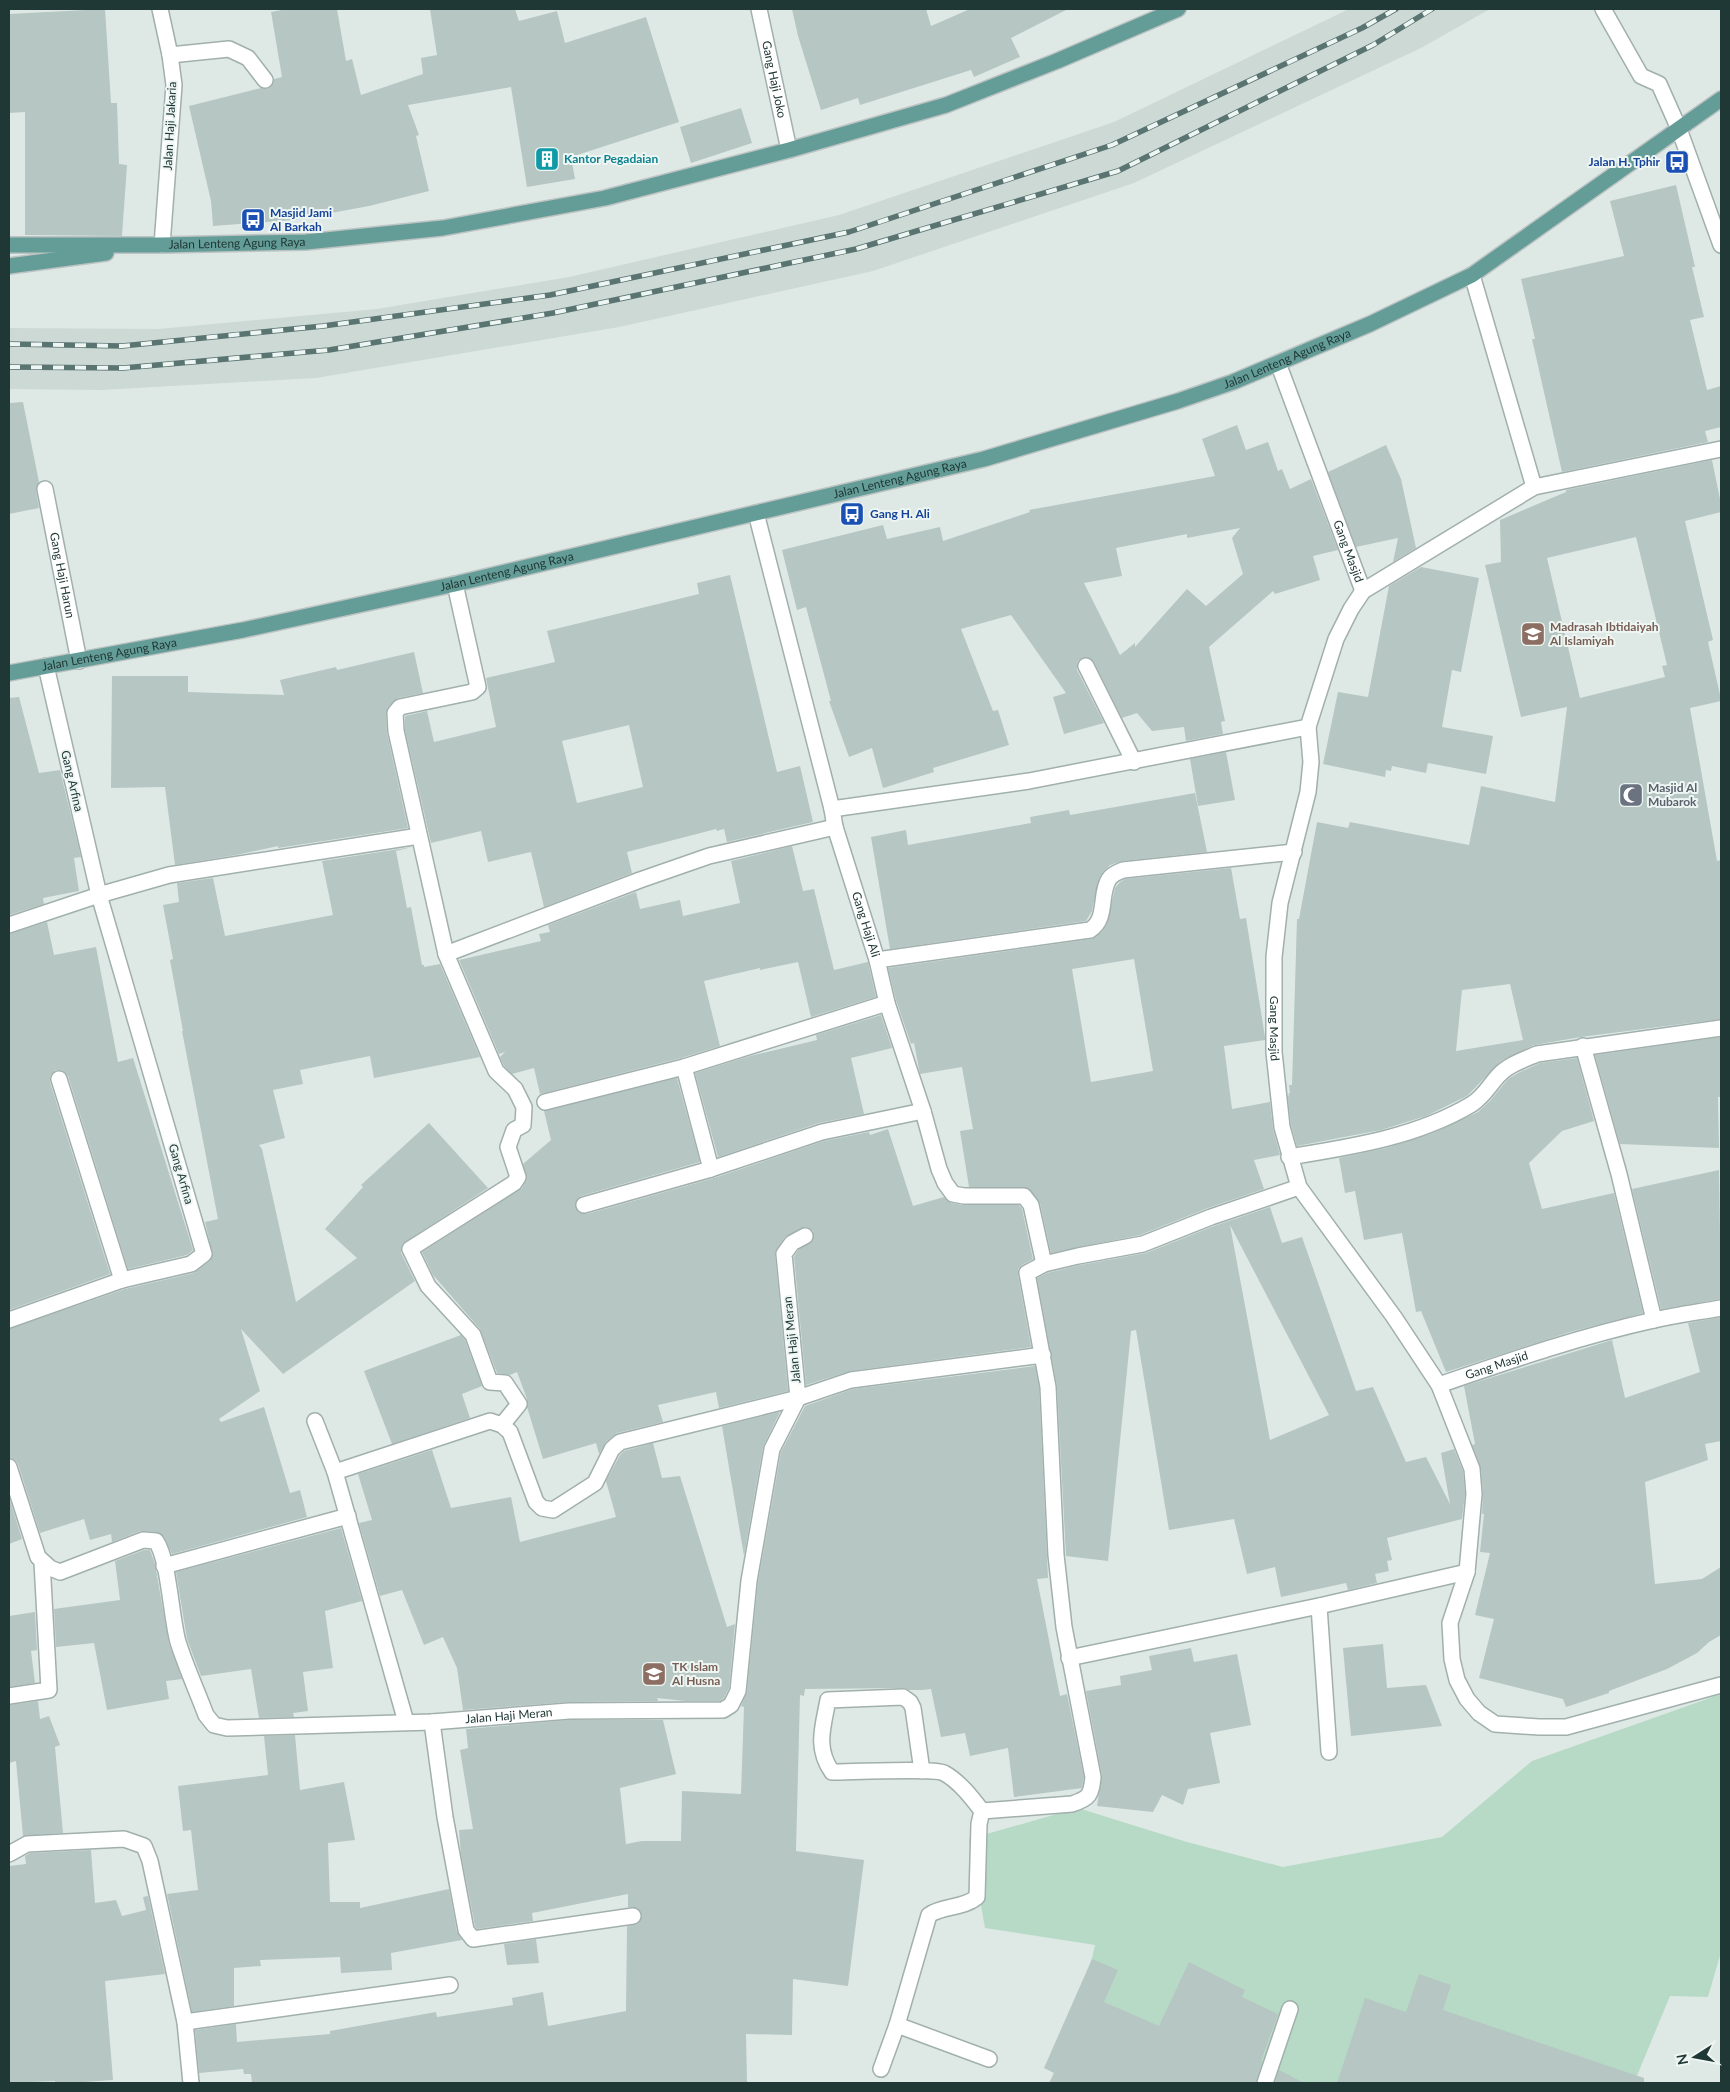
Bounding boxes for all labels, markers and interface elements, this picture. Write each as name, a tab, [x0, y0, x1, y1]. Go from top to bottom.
street label: Gang Haji Joko	[759, 39, 790, 119]
street label: Jalan Haji Jakaria	[160, 81, 179, 171]
building icon: Kantor Pegadaian	[534, 146, 560, 172]
bus stop icon: Jalan H. Tphir	[1664, 149, 1690, 175]
place label: Kantor Pegadaian	[564, 151, 658, 166]
place label: Jalan H. Tphir	[1588, 154, 1661, 169]
place label: Masjid Jami Al Barkah	[269, 205, 332, 234]
bus stop icon: Masjid Jami Al Barkah	[240, 207, 266, 233]
street label: Jalan Lenteng Agung Raya	[168, 234, 306, 252]
street label: Jalan Lenteng Agung Raya	[1221, 325, 1353, 392]
street label: Jalan Lenteng Agung Raya	[831, 455, 968, 501]
bus stop icon: Gang H. Ali	[839, 501, 865, 527]
place label: Gang H. Ali	[870, 506, 930, 521]
street label: Gang Masjid	[1330, 518, 1367, 584]
street label: Gang Haji Harun	[47, 531, 78, 619]
street label: Jalan Lenteng Agung Raya	[438, 548, 575, 594]
place label: Madrasah Ibtidaiyah Al Islamiyah	[1549, 619, 1659, 648]
school or university icon: Madrasah Ibtidaiyah Al Islamiyah	[1520, 621, 1546, 647]
street label: Jalan Lenteng Agung Raya	[41, 634, 178, 674]
street label: Gang Arfina	[58, 749, 87, 813]
place label: Masjid Al Mubarok	[1648, 780, 1697, 809]
mosque icon: Masjid Al Mubarok	[1618, 782, 1644, 808]
street label: Gang Haji Ali	[849, 890, 884, 959]
street label: Gang Masjid	[1267, 996, 1283, 1062]
street label: Gang Arfina	[166, 1142, 197, 1206]
street label: Jalan Haji Meran	[779, 1296, 804, 1384]
street label: Gang Masjid	[1463, 1347, 1530, 1382]
place label: TK Islam Al Husna	[671, 1659, 720, 1688]
school or university icon: TK Islam Al Husna	[641, 1661, 667, 1687]
street label: Jalan Haji Meran	[465, 1704, 553, 1726]
north arrow	[1670, 2032, 1720, 2082]
text: N	[1672, 2053, 1691, 2066]

